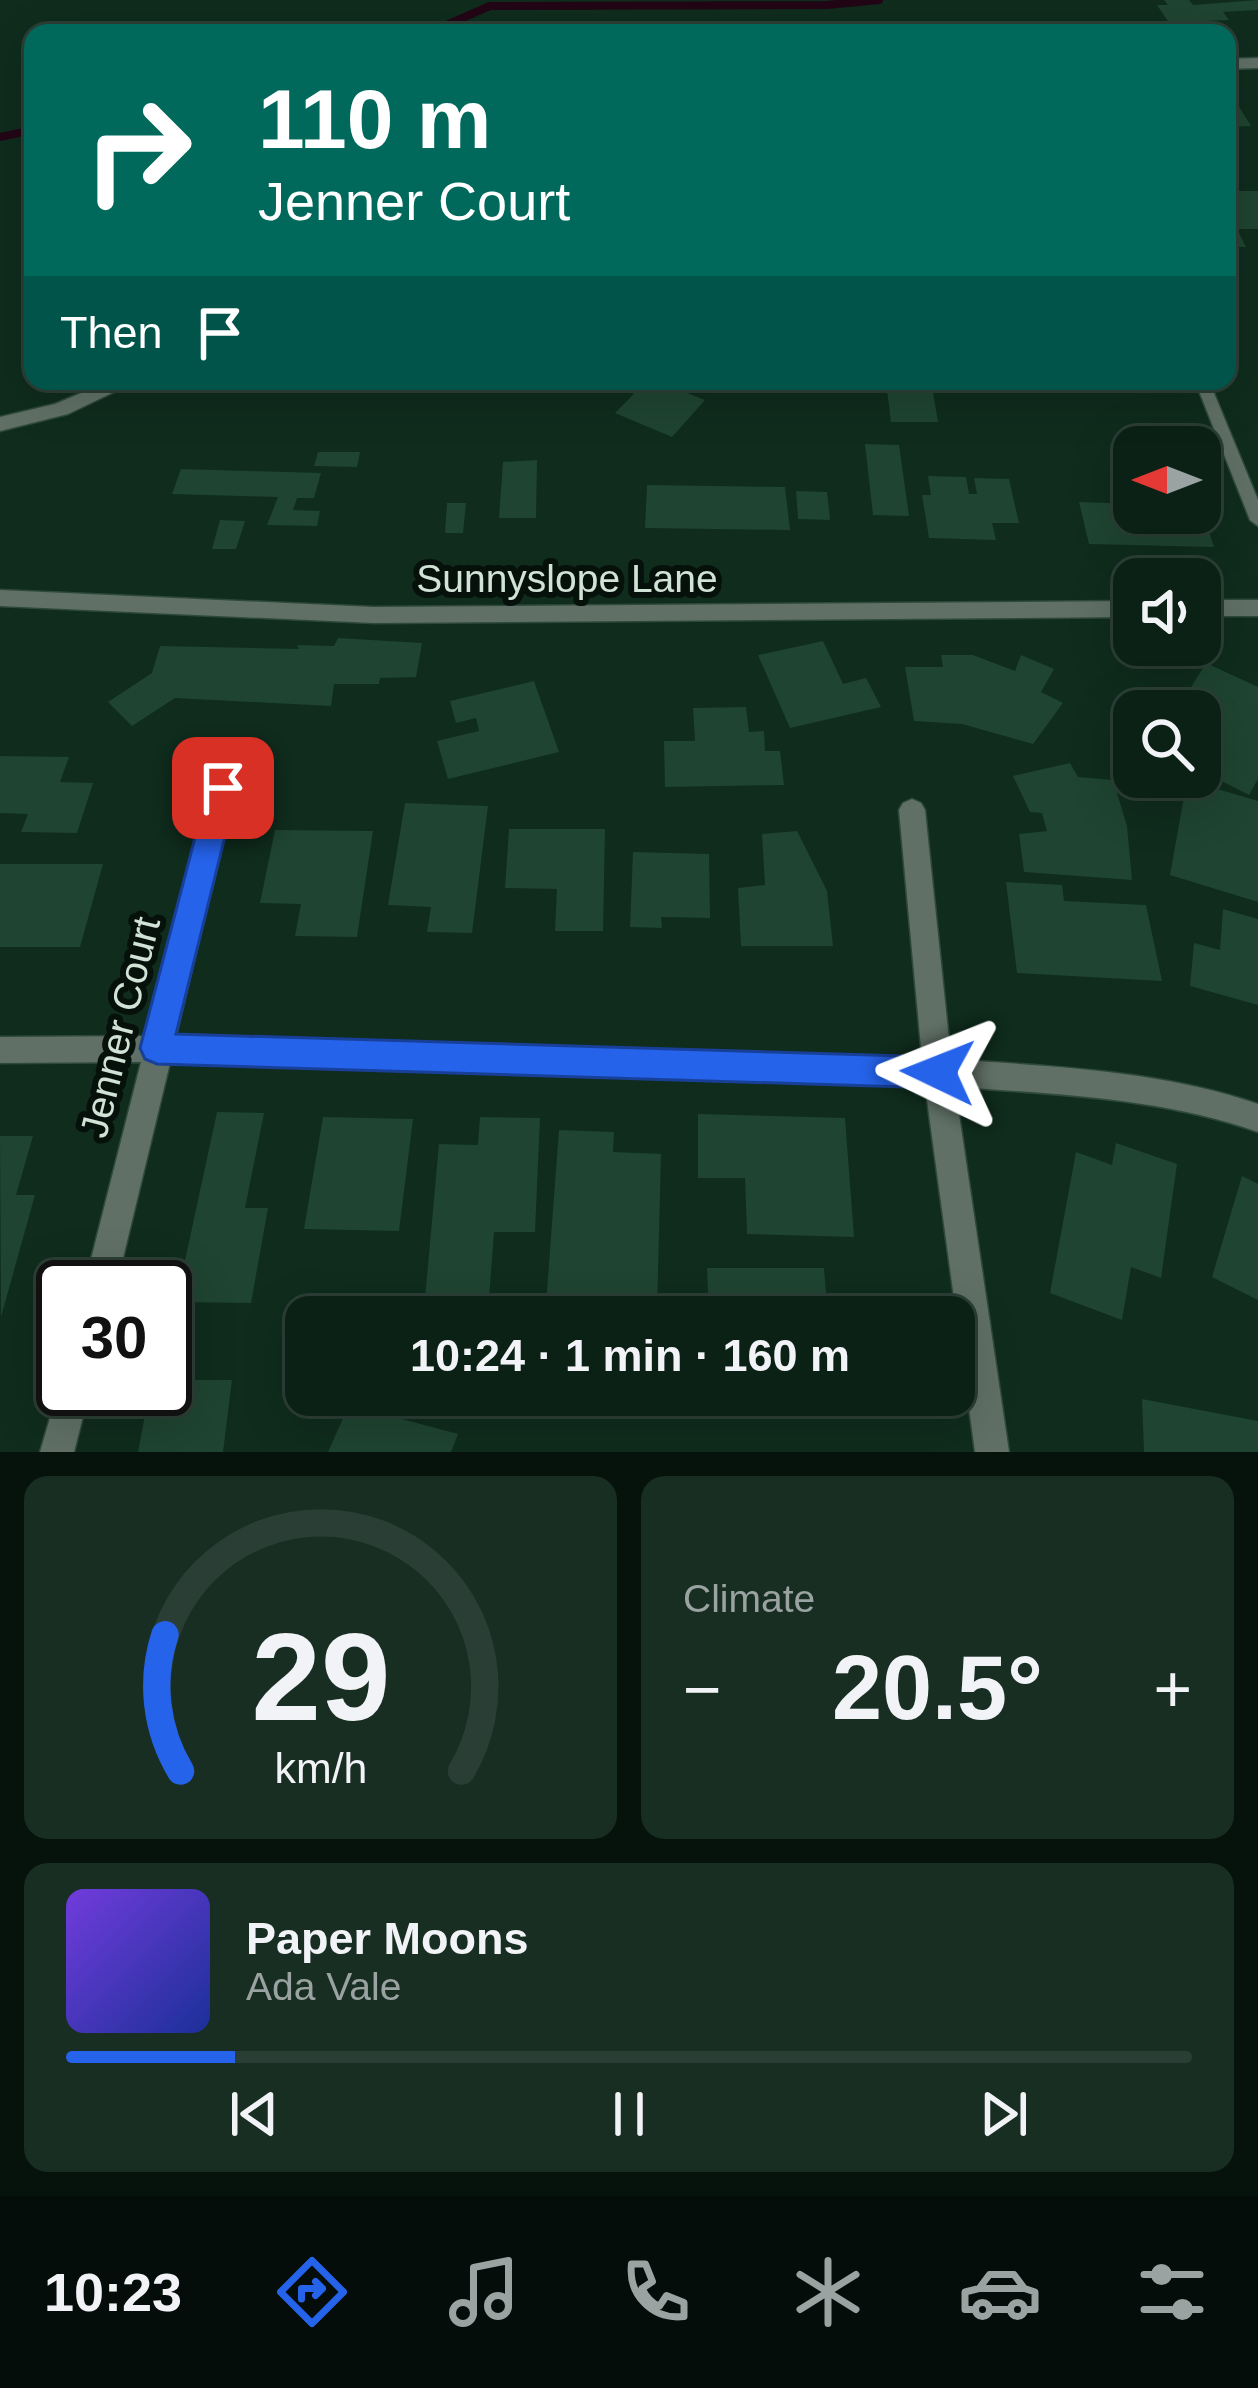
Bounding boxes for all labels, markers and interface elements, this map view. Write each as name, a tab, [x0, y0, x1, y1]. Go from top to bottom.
icon: right	[60, 72, 216, 228]
text: 110 m	[258, 72, 492, 166]
text: Jenner Court	[258, 171, 570, 231]
icon: arrive	[187, 300, 253, 366]
text: Then	[60, 307, 163, 358]
north arrow	[1113, 426, 1221, 534]
map controls	[1113, 426, 1221, 798]
street label: Sunnyslope Lane	[416, 557, 718, 600]
button: sound	[1113, 558, 1221, 666]
button: search	[1113, 690, 1221, 798]
pin	[172, 737, 274, 839]
icon: arrive	[190, 755, 256, 821]
street label: Jenner Court	[72, 912, 168, 1142]
position arrow	[875, 1009, 1001, 1135]
speed limit sign: 30	[36, 1260, 192, 1416]
text: 10:24 · 1 min · 160 m	[410, 1330, 850, 1381]
text: Climate	[683, 1577, 815, 1620]
text: 29	[251, 1607, 390, 1746]
text: 20.5°	[832, 1638, 1043, 1738]
text: −	[683, 1652, 722, 1726]
text: +	[1153, 1652, 1192, 1726]
text: km/h	[274, 1743, 367, 1791]
text: Paper Moons	[246, 1913, 529, 1964]
text: Ada Vale	[246, 1965, 401, 2008]
icon: previous	[221, 2081, 287, 2147]
icon: pause	[596, 2081, 662, 2147]
icon: next	[971, 2081, 1037, 2147]
icon: directions	[270, 2250, 354, 2334]
icon: music	[442, 2250, 526, 2334]
icon: phone	[614, 2250, 698, 2334]
icon: climate	[786, 2250, 870, 2334]
icon: car	[958, 2250, 1042, 2334]
icon: filters	[1130, 2250, 1214, 2334]
text: 10:23	[44, 2262, 182, 2322]

